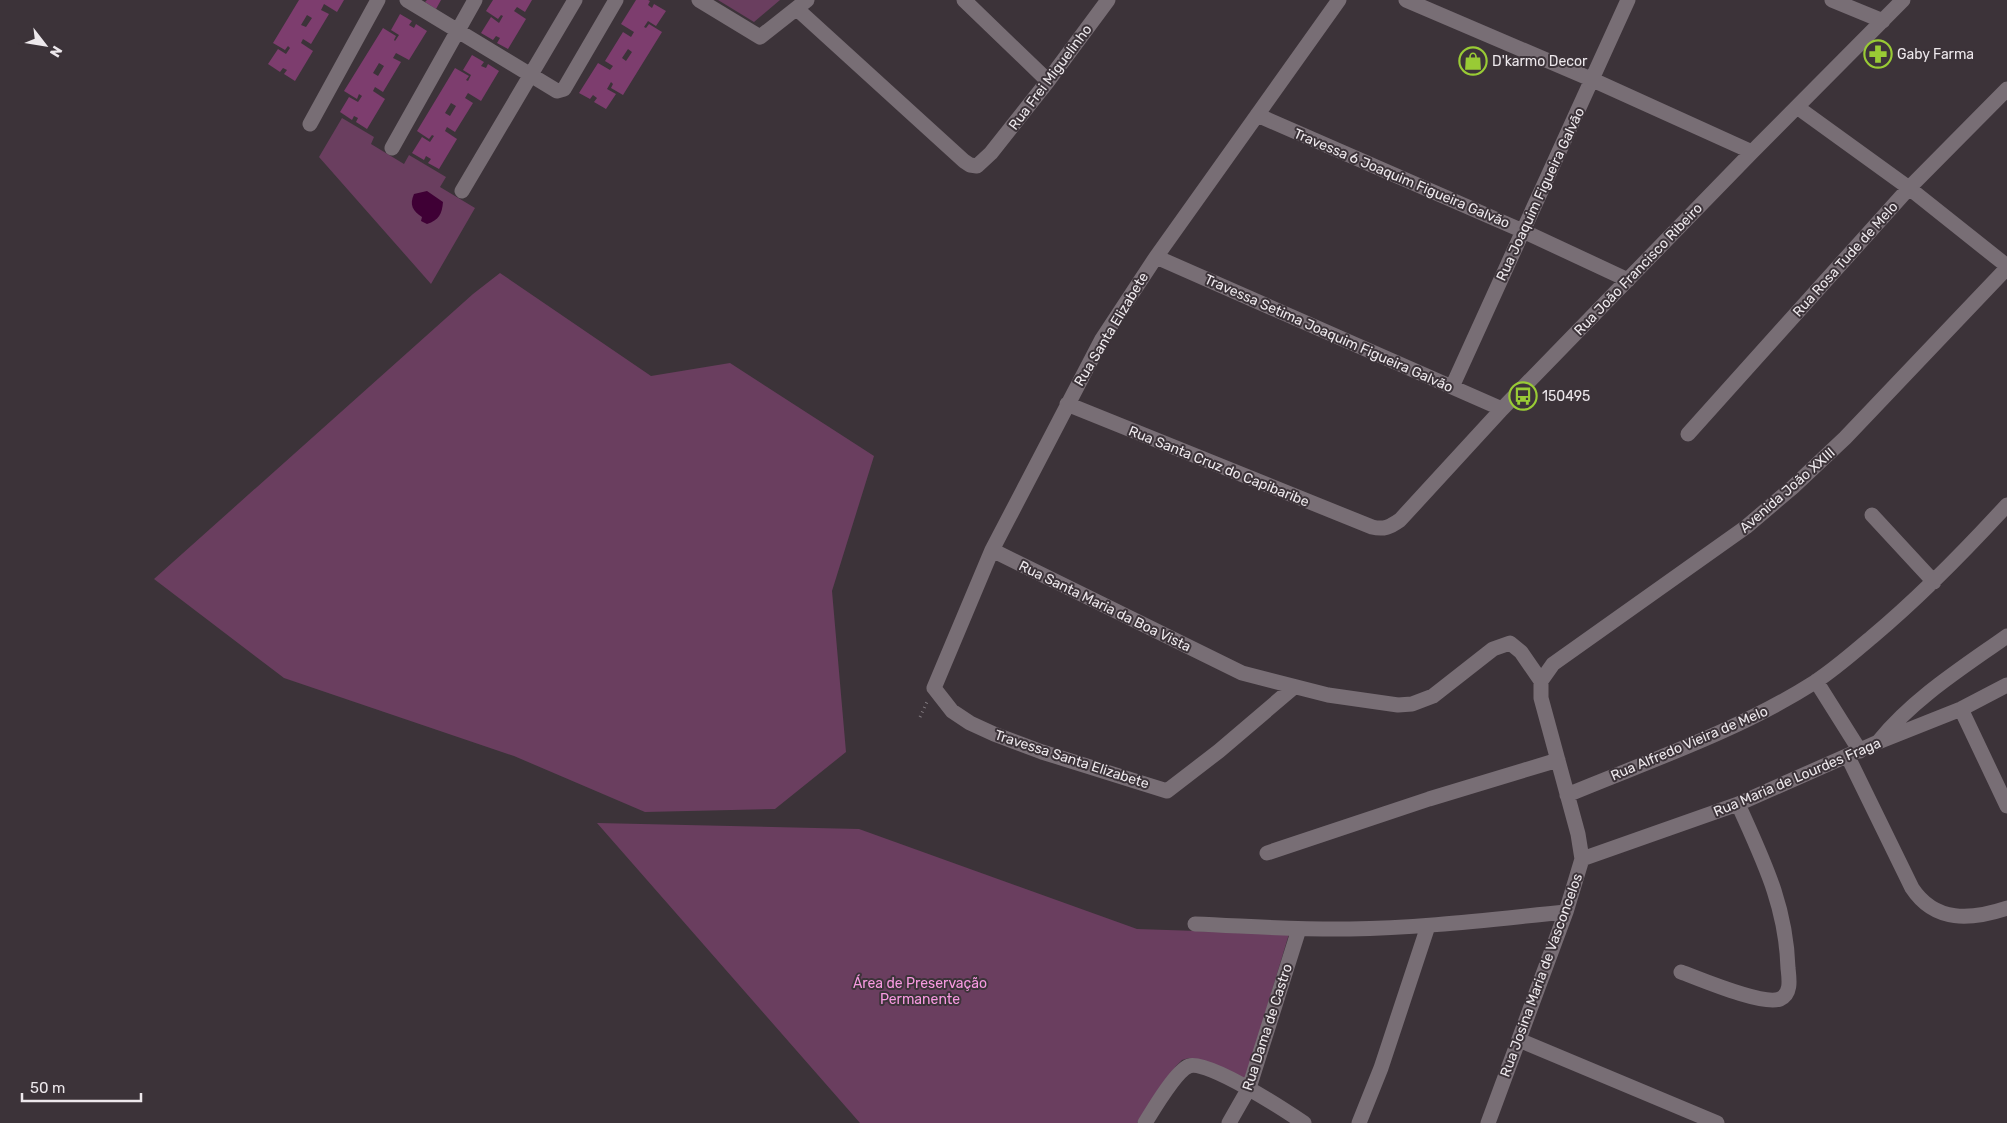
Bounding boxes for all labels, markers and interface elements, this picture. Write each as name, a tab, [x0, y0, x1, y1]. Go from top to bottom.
north arrow	[20, 20, 70, 70]
street label: Rua Frei Miguelinho	[1005, 21, 1096, 133]
pharmacy icon: Gaby Farma	[1863, 39, 1893, 69]
text: N	[46, 43, 66, 60]
shop icon: D'karmo Decor	[1458, 46, 1488, 76]
place label: Gaby Farma	[1897, 46, 1974, 63]
place label: D'karmo Decor	[1492, 53, 1588, 70]
street label: Rua Joaquim Figueira Galvão	[1493, 105, 1588, 284]
street label: Travessa 6 Joaquim Figueira Galvão	[1291, 125, 1512, 232]
street label: Rua Rosa Tude de Melo	[1789, 198, 1901, 320]
street label: Rua João Francisco Ribeiro	[1571, 200, 1706, 339]
street label: Rua Santa Elizabete	[1071, 269, 1152, 389]
street label: Travessa Setima Joaquim Figueira Galvão	[1202, 271, 1456, 396]
bus stop icon: 150495	[1508, 381, 1538, 411]
place label: 150495	[1542, 388, 1590, 405]
street label: Rua Santa Cruz do Capibaribe	[1126, 422, 1312, 511]
street label: Avenida João XXIII	[1736, 444, 1839, 536]
street label: Rua Santa Maria da Boa Vista	[1016, 557, 1194, 656]
street label: Rua Alfredo Vieira de Melo	[1608, 703, 1770, 784]
street label: Travessa Santa Elizabete	[992, 726, 1151, 793]
street label: Rua Maria de Lourdes Fraga	[1711, 734, 1883, 820]
street label: Rua Josina Maria de Vasconcelos	[1497, 871, 1586, 1079]
street label: Rua Dama de Castro	[1239, 962, 1296, 1093]
park label: Área de Preservação Permanente	[853, 974, 987, 1008]
scale bar	[22, 1070, 141, 1102]
text: 50 m	[30, 1079, 65, 1097]

